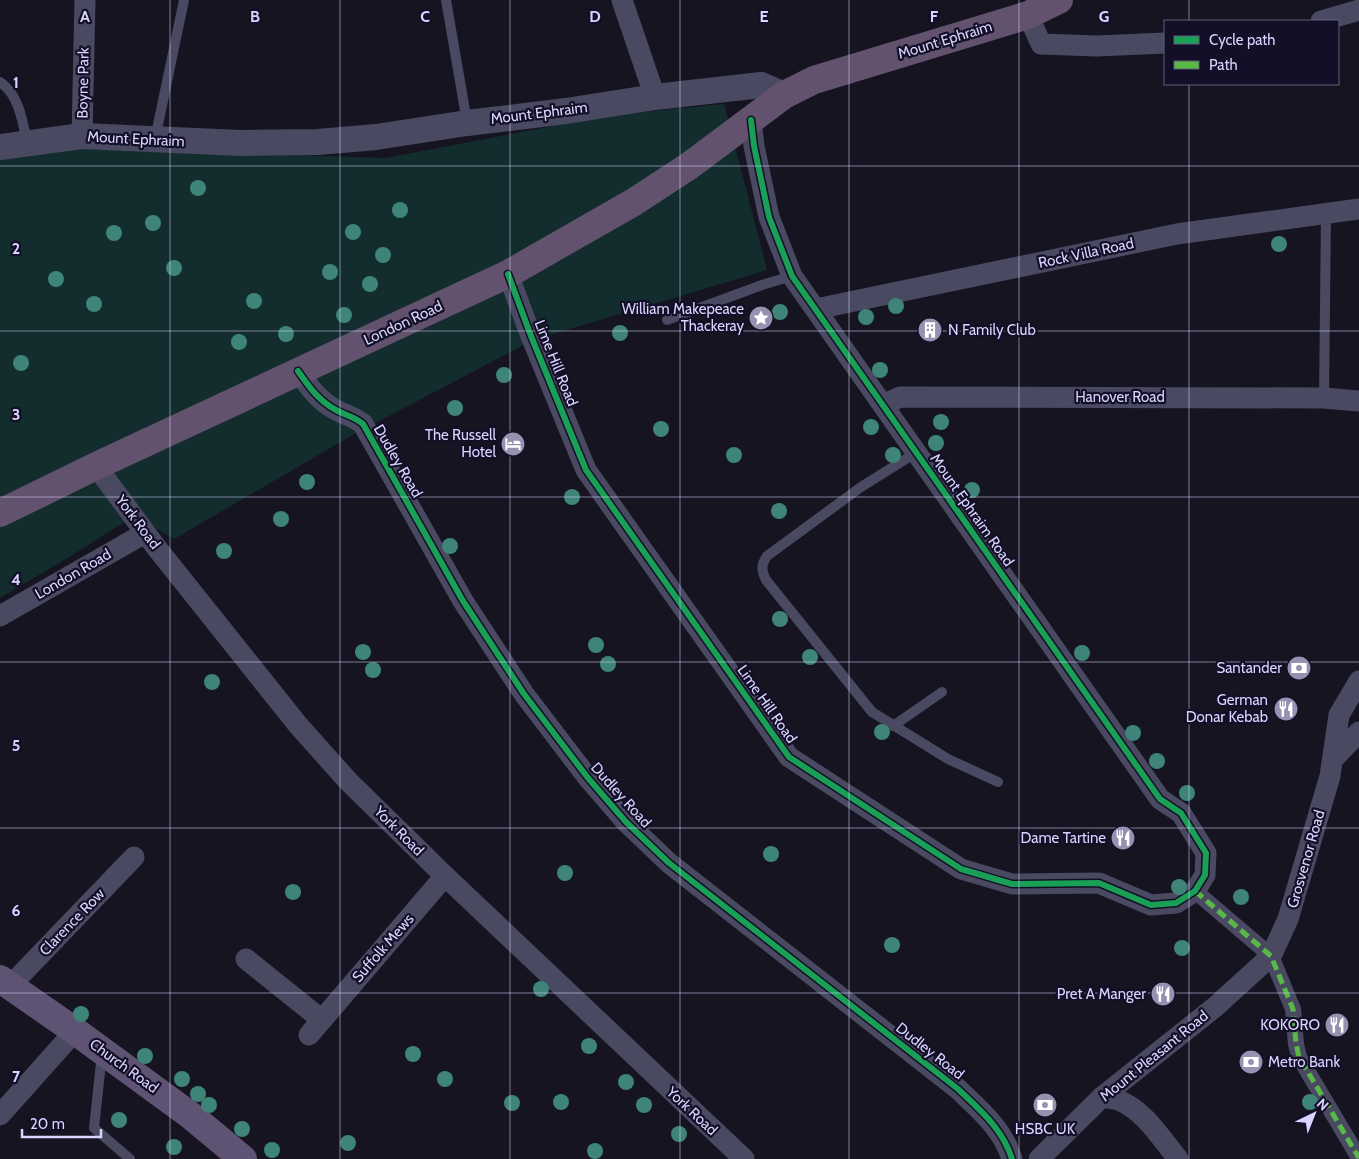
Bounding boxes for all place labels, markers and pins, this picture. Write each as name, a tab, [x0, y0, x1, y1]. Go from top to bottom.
place label: William Makepeace Thackeray	[622, 300, 744, 335]
place icon: William Makepeace Thackeray	[748, 305, 774, 331]
building icon: N Family Club	[917, 317, 943, 343]
place label: N Family Club	[948, 321, 1036, 339]
place label: The Russell Hotel	[425, 426, 496, 461]
hotel icon: The Russell Hotel	[500, 431, 526, 457]
bank icon: Santander	[1286, 655, 1312, 681]
place label: Santander	[1216, 659, 1282, 677]
place label: German Donar Kebab	[1186, 691, 1268, 726]
restaurant icon: German Donar Kebab	[1273, 696, 1299, 722]
restaurant icon: Dame Tartine	[1110, 825, 1136, 851]
place label: Dame Tartine	[1020, 829, 1106, 847]
restaurant icon: Pret A Manger	[1150, 981, 1176, 1007]
place label: Pret A Manger	[1057, 985, 1146, 1003]
restaurant icon: KOKORO	[1324, 1012, 1350, 1038]
place label: KOKORO	[1260, 1016, 1320, 1034]
bank icon: Metro Bank	[1238, 1049, 1264, 1075]
place label: Metro Bank	[1268, 1053, 1340, 1071]
bank icon: HSBC UK	[1032, 1092, 1058, 1118]
place label: HSBC UK	[1015, 1120, 1076, 1138]

